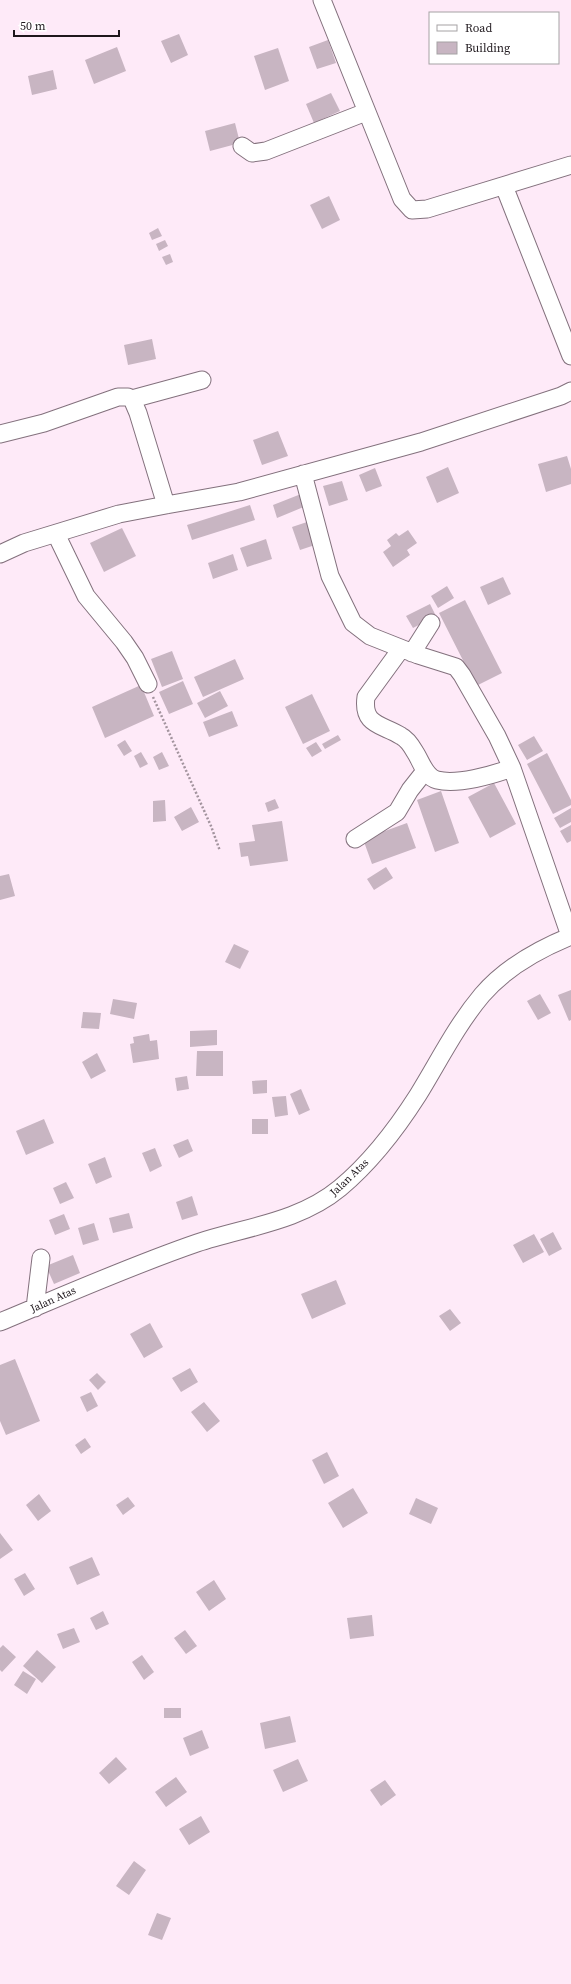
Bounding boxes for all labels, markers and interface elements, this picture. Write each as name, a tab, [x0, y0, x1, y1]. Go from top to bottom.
scale bar	[14, 12, 119, 38]
legend	[429, 12, 559, 64]
text: 50 m	[20, 18, 46, 34]
text: Road	[465, 20, 492, 36]
text: Building	[465, 40, 510, 56]
street label: Jalan Atas	[326, 1155, 372, 1200]
street label: Jalan Atas	[27, 1283, 79, 1317]

